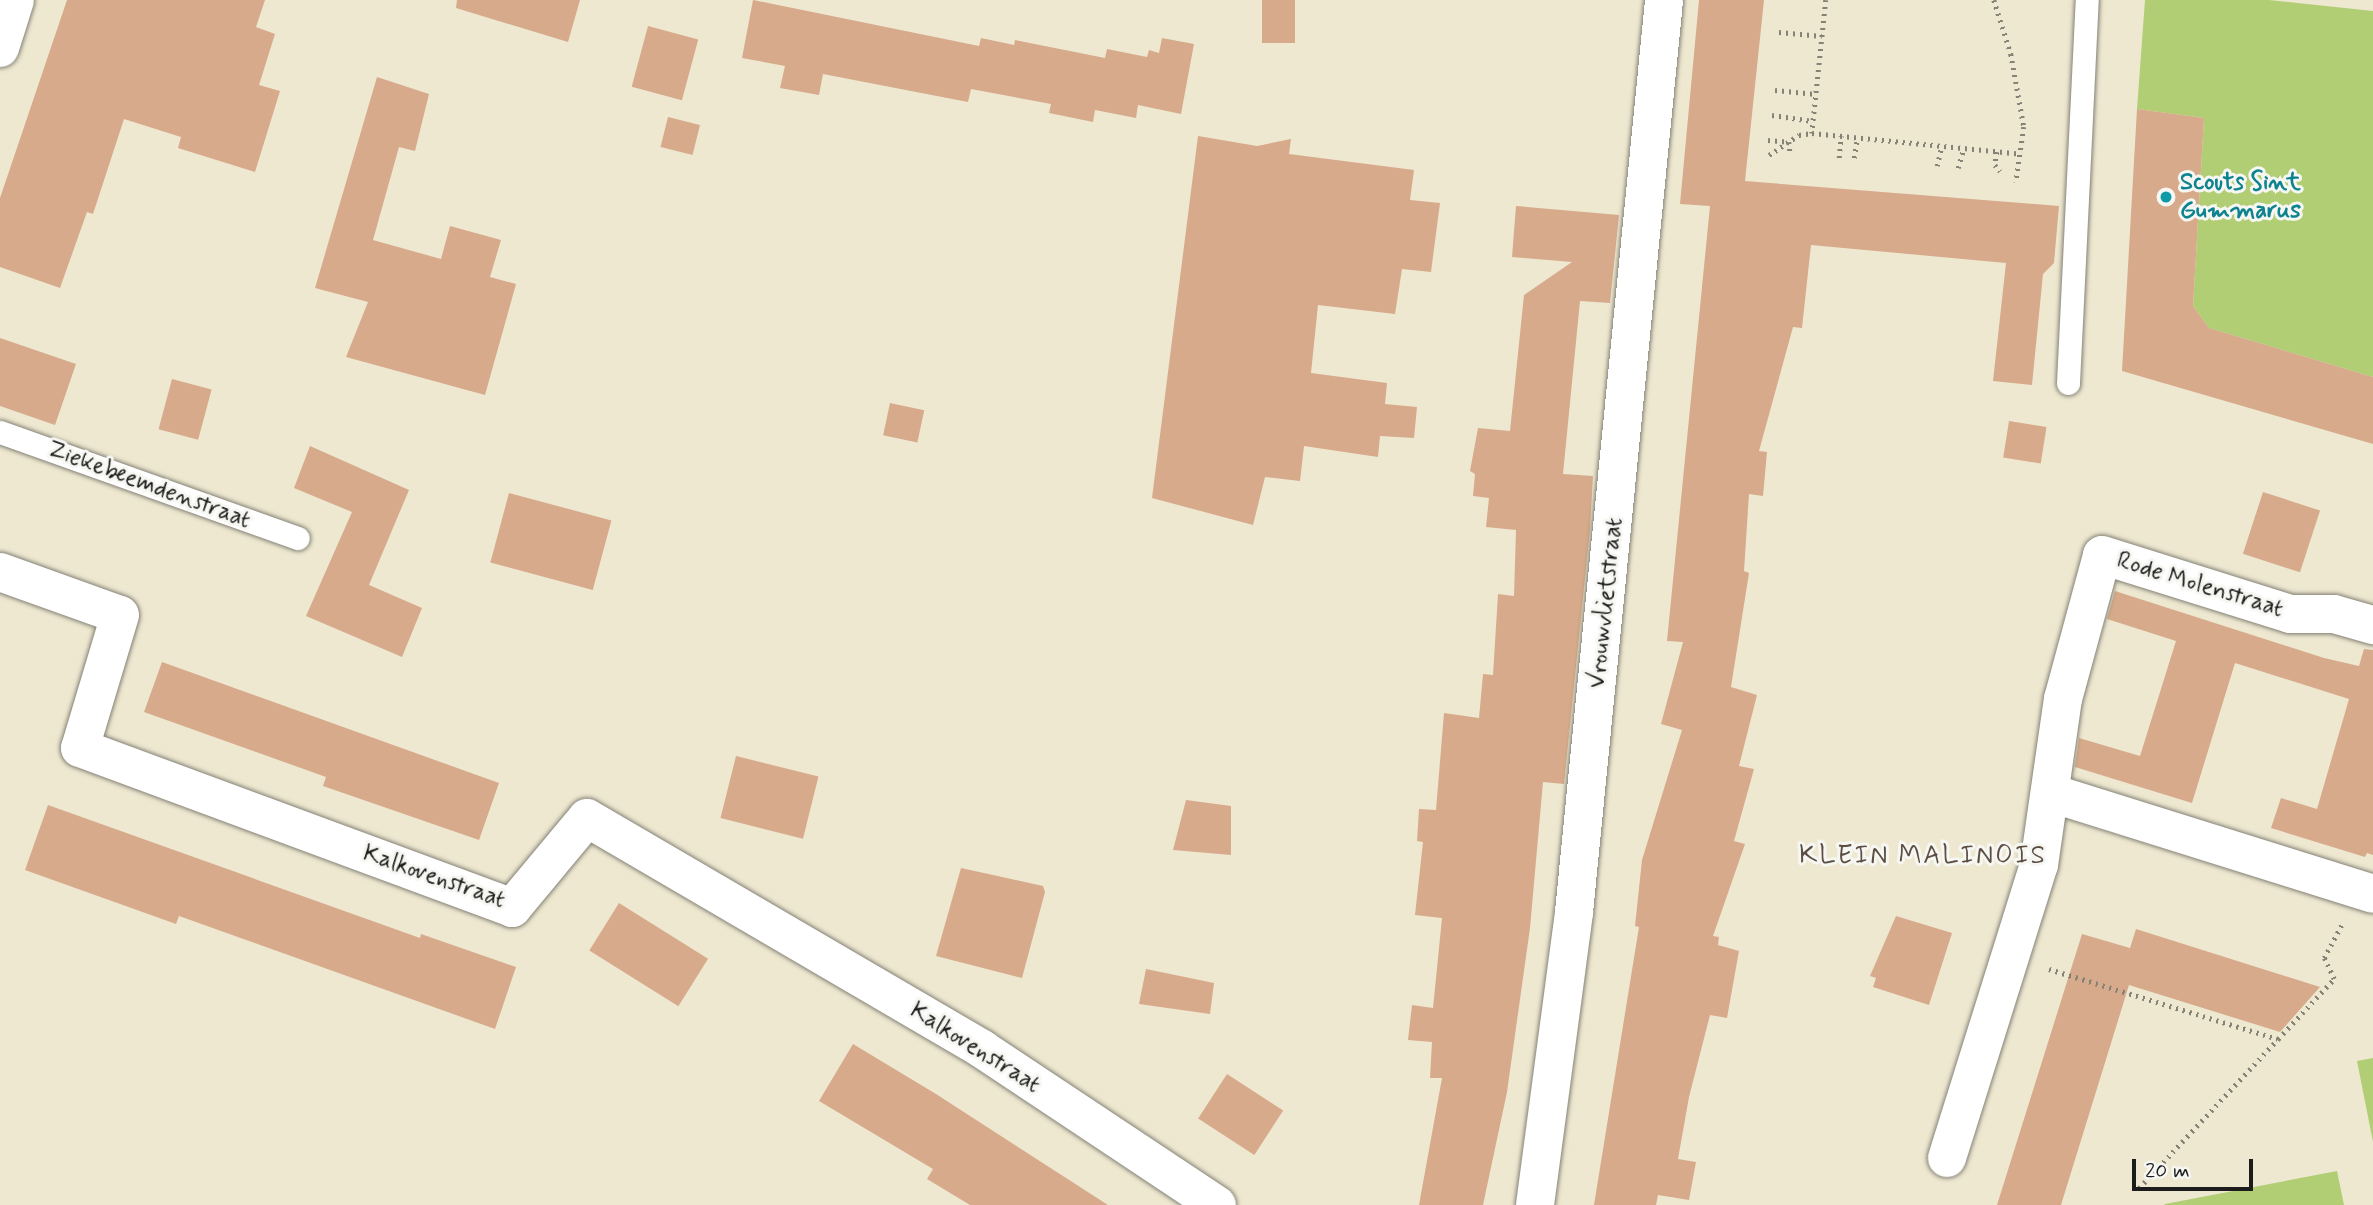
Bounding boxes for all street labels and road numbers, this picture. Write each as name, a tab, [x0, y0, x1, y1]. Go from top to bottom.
street label: Ziekebeemdenstraat	[44, 435, 254, 535]
street label: Vrouwvlietstraat	[1583, 516, 1629, 690]
street label: Rode Molenstraat	[2110, 545, 2290, 625]
street label: Kalkovenstraat	[359, 839, 509, 915]
street label: Kalkovenstraat	[904, 996, 1046, 1100]

